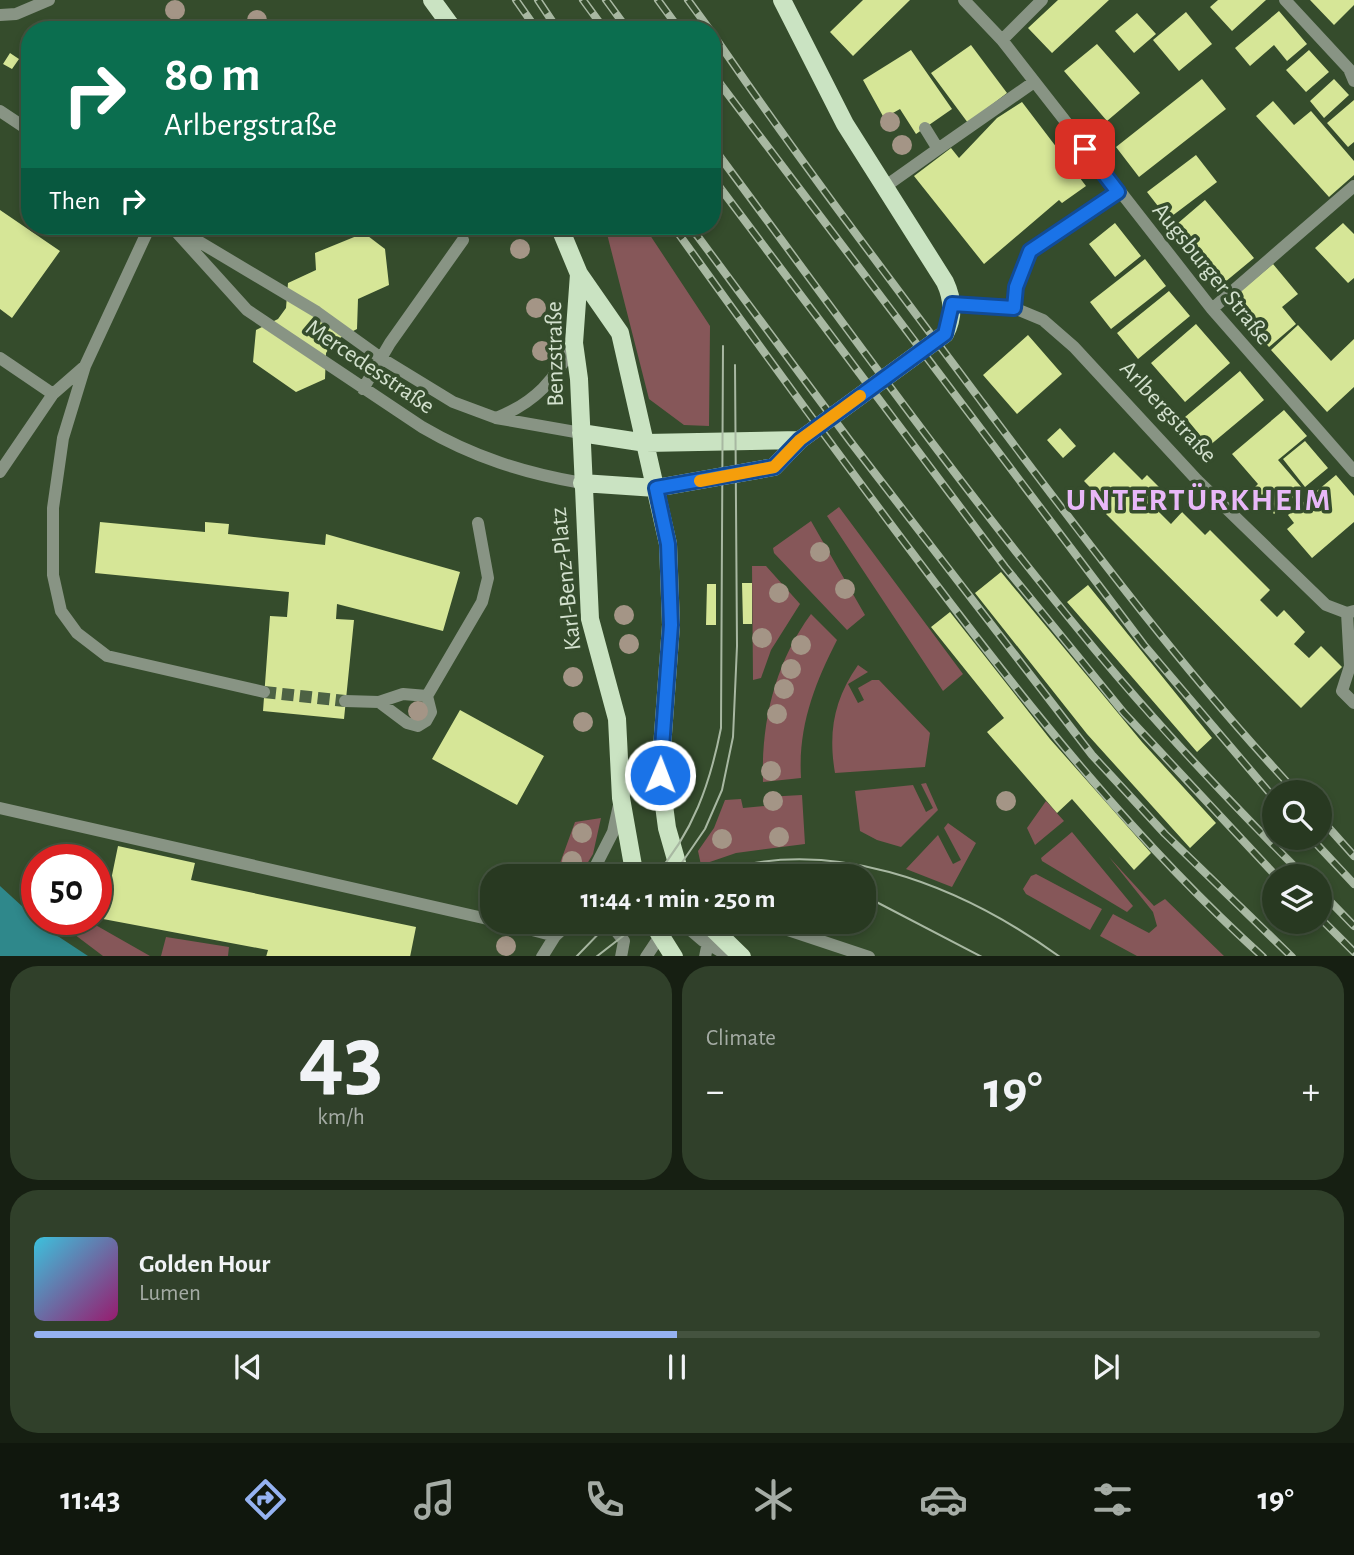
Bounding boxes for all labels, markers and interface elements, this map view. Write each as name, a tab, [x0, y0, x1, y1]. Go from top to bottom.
icon: right	[49, 49, 140, 140]
text: 80 m	[164, 51, 261, 100]
text: Arlbergstraße	[164, 109, 337, 141]
pin	[1055, 119, 1115, 179]
icon: arrive	[1066, 130, 1104, 168]
icon: right	[114, 182, 152, 220]
text: Then	[49, 188, 100, 214]
street label: Augsburger Straße	[1148, 199, 1276, 349]
street label: Benzstraße	[542, 301, 568, 407]
street label: Mercedesstraße	[301, 315, 439, 419]
street label: Arlbergstraße	[1115, 356, 1221, 468]
district label: UNTERTÜRKHEIM	[1066, 482, 1332, 516]
street label: Karl-Benz-Platz	[547, 506, 585, 652]
position arrow	[623, 738, 697, 812]
map controls	[1262, 780, 1332, 934]
button: search	[1262, 780, 1332, 850]
speed limit sign: 50	[21, 844, 112, 935]
button: layers	[1262, 864, 1332, 934]
text: 11:44 · 1 min · 250 m	[580, 886, 776, 912]
text: 43	[299, 1013, 384, 1104]
text: Climate	[706, 1027, 776, 1050]
text: 19°	[983, 1065, 1043, 1117]
text: −	[706, 1073, 724, 1111]
text: +	[1302, 1073, 1320, 1111]
text: km/h	[317, 1106, 365, 1129]
text: Golden Hour	[139, 1251, 270, 1277]
text: Lumen	[139, 1282, 201, 1305]
icon: previous	[229, 1348, 267, 1386]
icon: pause	[658, 1348, 696, 1386]
icon: next	[1087, 1348, 1125, 1386]
icon: directions	[241, 1475, 290, 1524]
icon: music	[410, 1475, 459, 1524]
icon: phone	[580, 1475, 629, 1524]
icon: climate	[749, 1475, 798, 1524]
icon: car	[919, 1475, 968, 1524]
icon: filters	[1088, 1475, 1137, 1524]
text: 11:43	[60, 1483, 120, 1515]
text: 19°	[1257, 1483, 1294, 1515]

